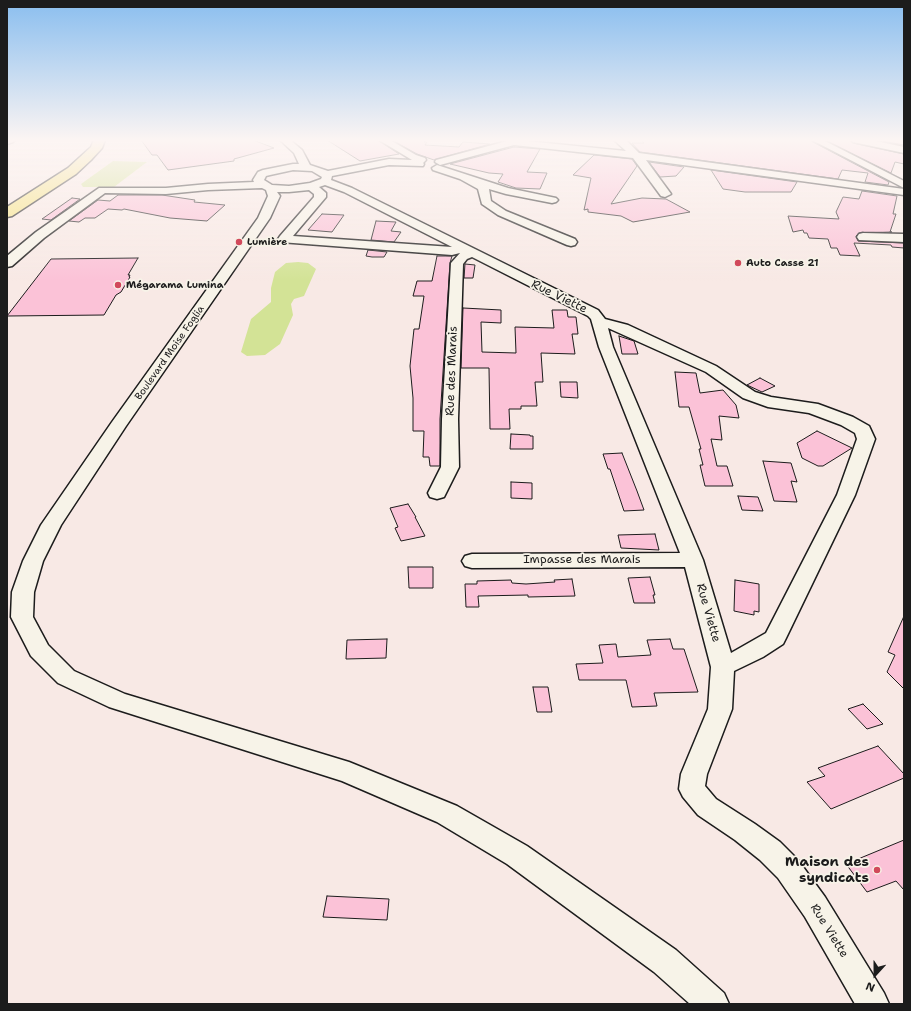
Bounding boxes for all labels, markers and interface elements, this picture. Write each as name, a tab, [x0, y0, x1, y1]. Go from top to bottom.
place label: Lumière	[247, 236, 287, 248]
marker: Lumière	[234, 237, 244, 247]
place label: Auto Casse 21	[746, 257, 819, 269]
marker: Auto Casse 21	[733, 258, 743, 268]
street label: Rue Viette	[529, 277, 589, 317]
place label: Mégarama Lumina	[126, 279, 223, 291]
marker: Mégarama Lumina	[113, 280, 123, 290]
street label: Boulevard Moise Foglia	[133, 303, 207, 403]
street label: Rue des Marais	[443, 326, 461, 416]
street label: Impasse des Marais	[523, 553, 641, 567]
street label: Rue Viette	[693, 582, 723, 644]
place label: Maison des syndicats	[785, 854, 869, 886]
marker: Maison des syndicats	[872, 865, 882, 875]
street label: Rue Viette	[807, 902, 851, 960]
north arrow	[855, 955, 895, 995]
text: N	[864, 978, 877, 995]

